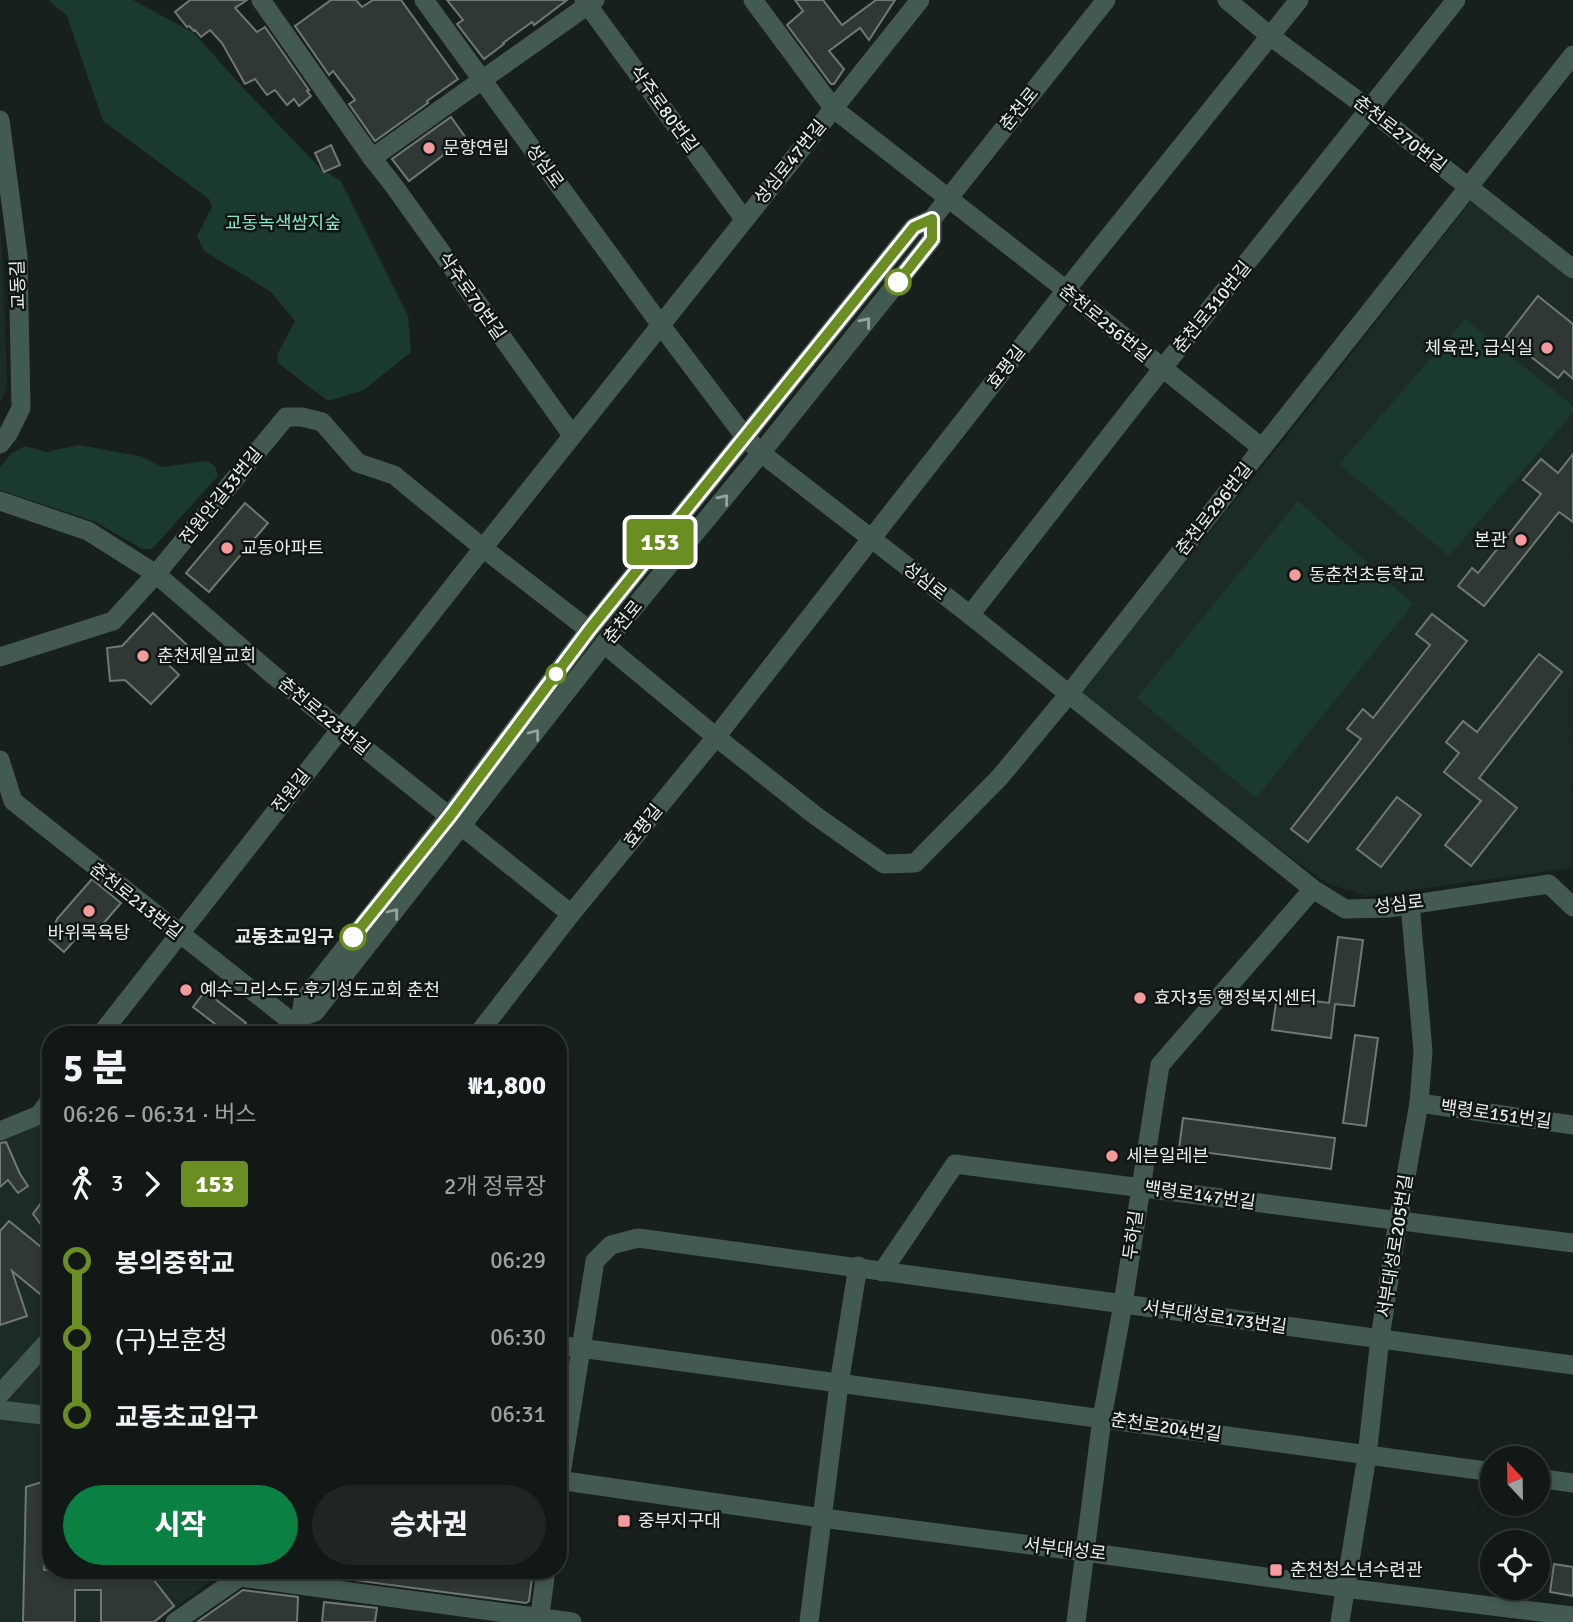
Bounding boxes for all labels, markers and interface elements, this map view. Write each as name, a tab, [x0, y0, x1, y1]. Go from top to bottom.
street label: 삭주로80번길	[625, 61, 703, 157]
street label: 춘천로	[995, 83, 1043, 135]
street label: 춘천로270번길	[1349, 91, 1451, 177]
street label: 성심로47번길	[749, 115, 831, 209]
place label: 문향연립	[443, 137, 509, 159]
street label: 성심로	[521, 139, 569, 193]
marker: 문향연립	[421, 140, 437, 156]
park label: 교동녹색쌈지숲	[225, 212, 341, 234]
street label: 삭주로70번길	[434, 248, 510, 344]
street label: 춘천로310번길	[1168, 257, 1256, 357]
street label: 교동길	[6, 260, 30, 310]
unlabelled marker	[885, 269, 911, 295]
street label: 춘천로256번길	[1055, 279, 1155, 367]
one-way arrow	[858, 317, 871, 330]
place label: 체육관, 급식실	[1425, 337, 1533, 359]
marker: 체육관, 급식실	[1539, 340, 1555, 356]
street label: 효평길	[982, 341, 1030, 393]
street label: 전원안길33번길	[175, 443, 267, 549]
street label: 춘천로296번길	[1171, 458, 1257, 560]
one-way arrow	[715, 495, 728, 507]
line badge: 153	[620, 519, 700, 565]
text: 153	[641, 527, 679, 557]
place label: 본관	[1474, 529, 1507, 551]
marker: 본관	[1513, 532, 1529, 548]
place label: 교동아파트	[241, 537, 324, 559]
marker: 교동아파트	[219, 540, 235, 556]
street label: 성심로	[899, 557, 951, 605]
place label: 동춘천초등학교	[1309, 564, 1425, 586]
marker: 동춘천초등학교	[1287, 567, 1303, 583]
street label: 춘천로	[599, 596, 647, 648]
place label: 춘천제일교회	[157, 645, 256, 667]
marker: 춘천제일교회	[135, 648, 151, 664]
unlabelled marker	[546, 664, 566, 684]
street label: 춘천로223번길	[274, 672, 374, 760]
one-way arrow	[526, 729, 539, 741]
street label: 전원길	[267, 765, 315, 817]
street label: 효평길	[619, 800, 667, 852]
street label: 춘천로213번길	[85, 858, 187, 944]
street label: 성심로	[1373, 890, 1425, 918]
marker: 바위목욕탕	[81, 903, 97, 919]
one-way arrow	[386, 908, 399, 920]
place label: 바위목욕탕	[48, 922, 130, 944]
marker: 교동초교입구	[340, 924, 366, 950]
place label: 교동초교입구	[235, 926, 334, 948]
place label: 예수그리스도 후기성도교회 춘천	[200, 979, 440, 1001]
marker: 예수그리스도 후기성도교회 춘천	[178, 982, 194, 998]
place label: 효자3동 행정복지센터	[1154, 987, 1317, 1009]
marker: 효자3동 행정복지센터	[1132, 990, 1148, 1006]
text: 5 분	[63, 1045, 127, 1092]
text: ₩1,800	[468, 1070, 546, 1102]
street label: 백령로151번길	[1439, 1095, 1553, 1133]
text: 06:26 – 06:31 · 버스	[63, 1100, 256, 1129]
place label: 세븐일레븐	[1126, 1145, 1209, 1167]
marker: 세븐일레븐	[1104, 1148, 1120, 1164]
icon: walk	[63, 1165, 101, 1203]
icon: forward	[133, 1165, 171, 1203]
text: 3	[111, 1169, 123, 1198]
text: 153	[195, 1169, 234, 1199]
text: 2개 정류장	[444, 1172, 546, 1201]
street label: 서부대성로205번길	[1373, 1173, 1417, 1319]
street label: 백령로147번길	[1143, 1176, 1257, 1214]
street label: 두하길	[1119, 1209, 1147, 1261]
text: 06:29	[490, 1246, 546, 1275]
text: 봉의중학교	[115, 1248, 235, 1280]
street label: 서부대성로173번길	[1142, 1296, 1288, 1338]
text: 06:30	[490, 1323, 546, 1352]
text: (구)보훈청	[115, 1325, 228, 1357]
text: 06:31	[490, 1400, 546, 1429]
text: 교동초교입구	[115, 1402, 259, 1434]
street label: 춘천로204번길	[1109, 1408, 1223, 1446]
north arrow	[1480, 1446, 1550, 1516]
map controls	[1480, 1446, 1550, 1600]
button: 시작	[63, 1485, 298, 1565]
button: 승차권	[312, 1485, 546, 1565]
place label: 중부지구대	[638, 1510, 721, 1532]
marker: 중부지구대	[616, 1513, 632, 1529]
button: locate	[1480, 1530, 1550, 1600]
street label: 서부대성로	[1023, 1533, 1107, 1565]
place label: 춘천청소년수련관	[1290, 1559, 1423, 1581]
marker: 춘천청소년수련관	[1268, 1562, 1284, 1578]

